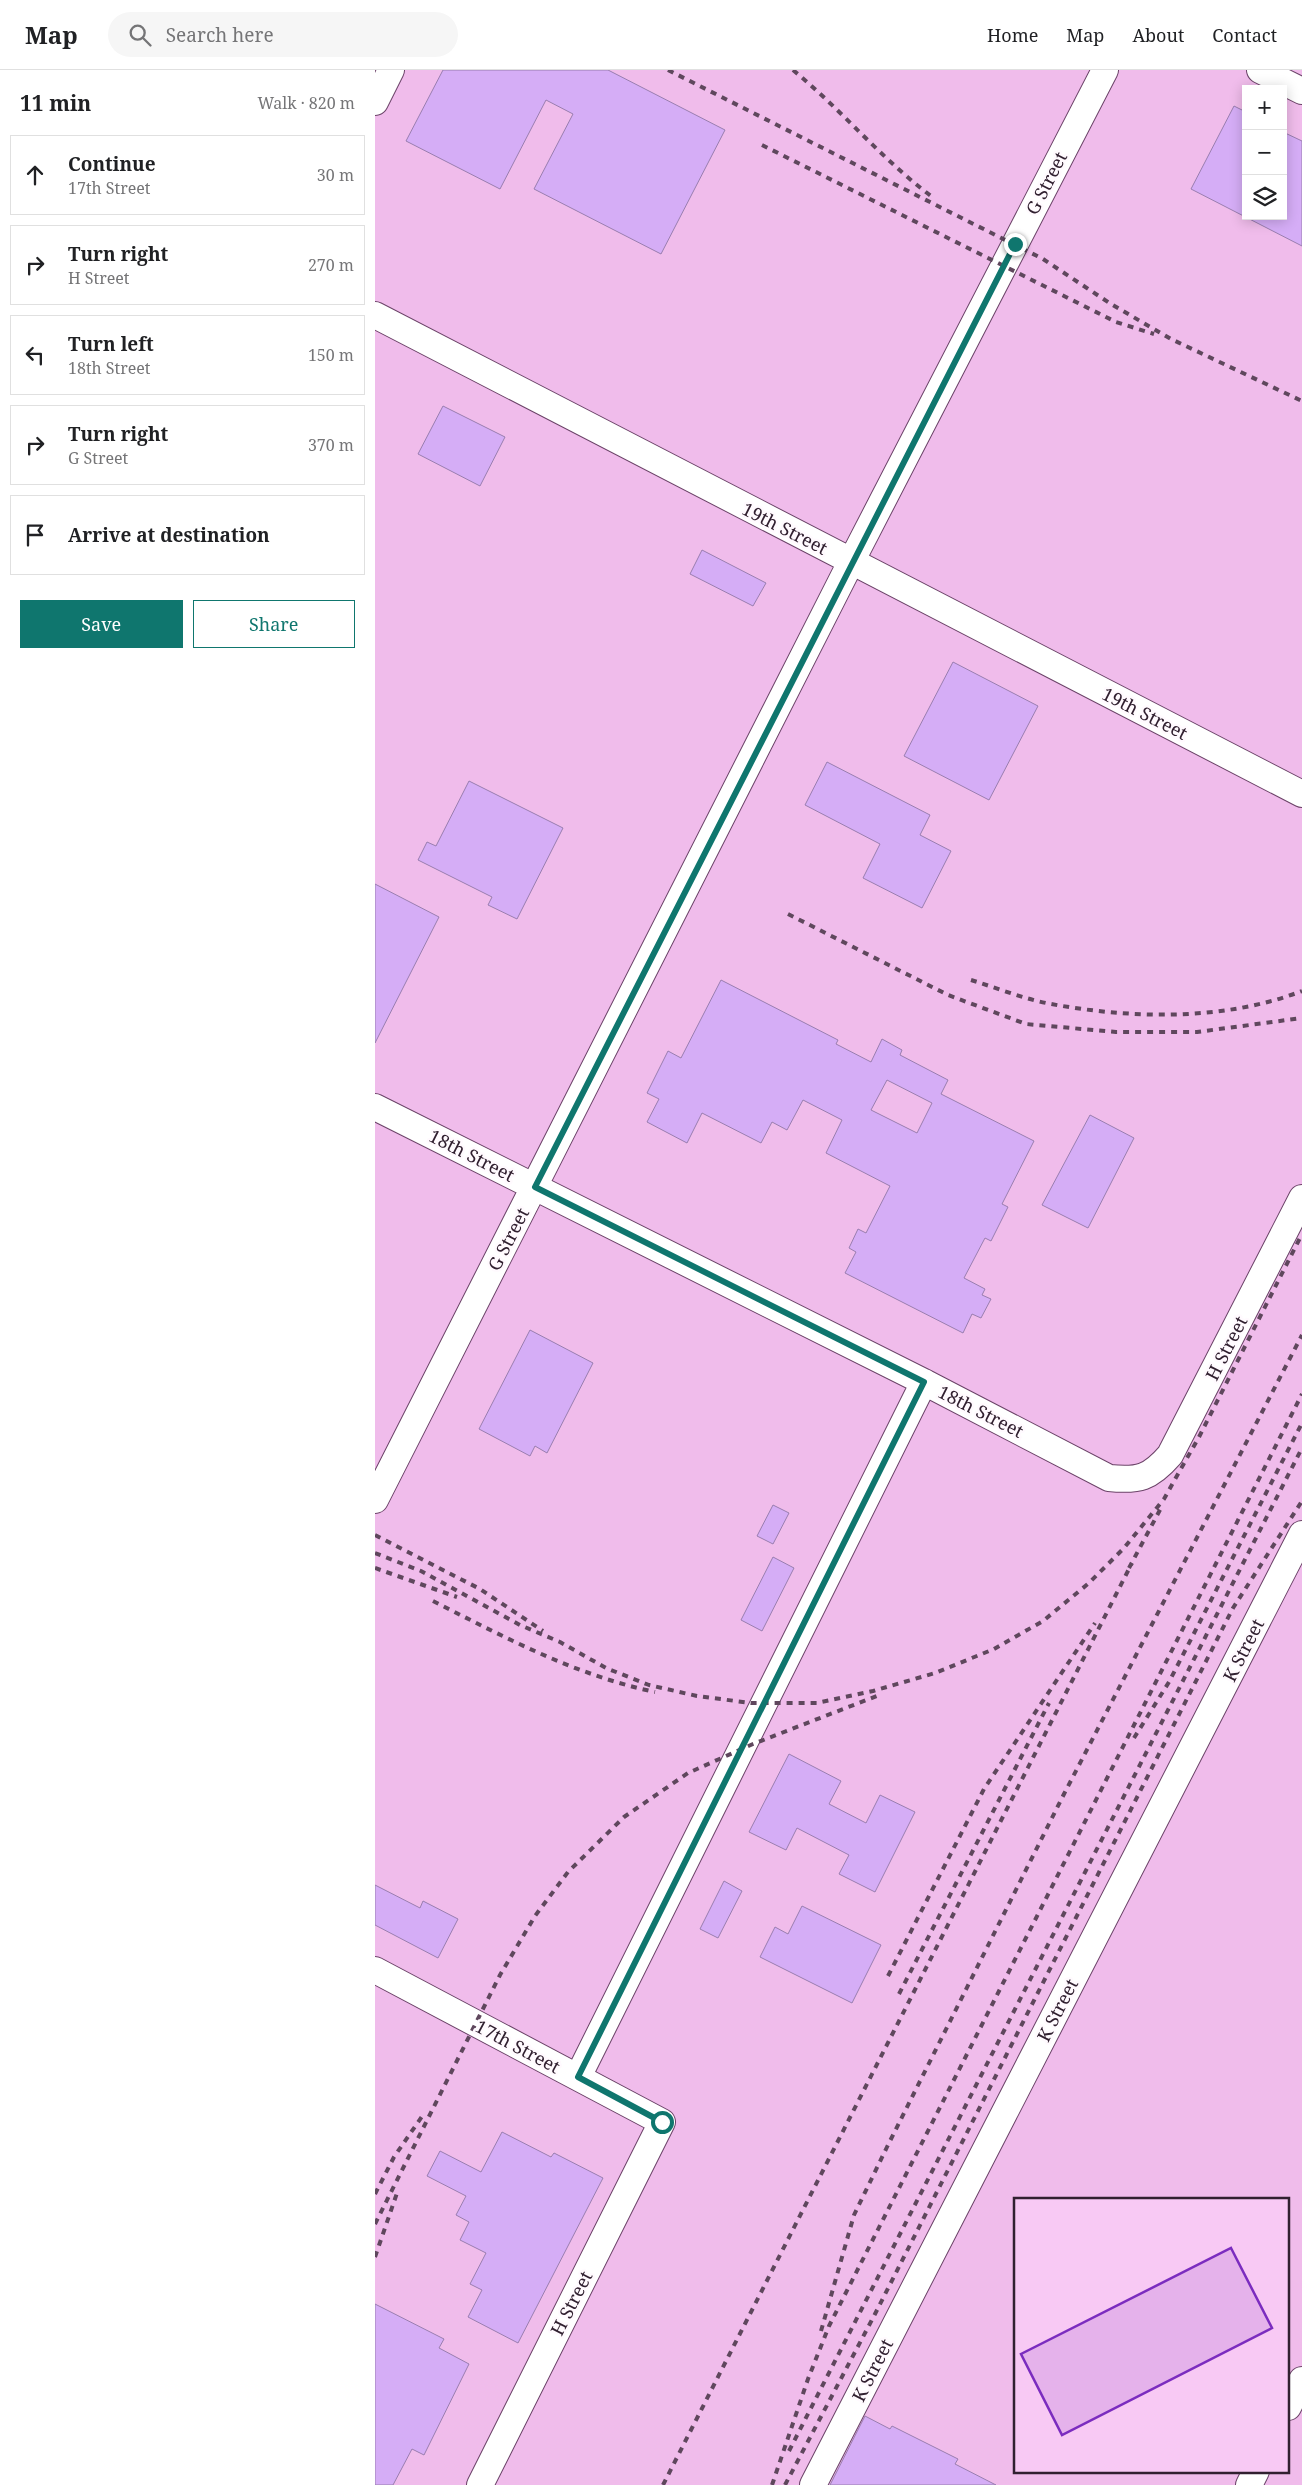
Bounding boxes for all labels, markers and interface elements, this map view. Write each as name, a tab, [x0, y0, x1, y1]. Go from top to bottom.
search box	[108, 12, 458, 57]
text: Map	[25, 18, 78, 51]
icon: search	[126, 21, 154, 49]
text: Search here	[166, 22, 274, 48]
text: Home	[987, 23, 1038, 47]
text: Map	[1066, 23, 1104, 47]
text: About	[1132, 23, 1184, 47]
text: Contact	[1212, 23, 1277, 47]
map controls	[1242, 85, 1287, 220]
button: +	[1242, 85, 1287, 130]
text: 11 min	[20, 89, 91, 117]
text: Walk · 820 m	[258, 92, 355, 114]
button: −	[1242, 130, 1287, 175]
street label: G Street	[1020, 147, 1072, 219]
text: Continue	[68, 151, 156, 177]
icon: ahead	[21, 161, 49, 189]
text: 30 m	[317, 164, 354, 186]
button: layers	[1242, 175, 1287, 220]
text: 17th Street	[68, 177, 150, 199]
route end	[1004, 233, 1027, 256]
text: Turn right	[68, 241, 168, 267]
icon: right	[21, 251, 49, 279]
text: 270 m	[308, 254, 354, 276]
text: H Street	[68, 267, 129, 289]
text: Turn left	[68, 331, 154, 357]
icon: left	[21, 341, 49, 369]
text: 150 m	[308, 344, 354, 366]
text: 18th Street	[68, 357, 150, 379]
text: Turn right	[68, 421, 168, 447]
icon: right	[21, 431, 49, 459]
text: 370 m	[308, 434, 354, 456]
text: G Street	[68, 447, 128, 469]
street label: 19th Street	[738, 496, 832, 560]
icon: arrive	[21, 521, 49, 549]
text: Arrive at destination	[68, 522, 270, 548]
button: Save	[20, 600, 183, 648]
button: Share	[193, 600, 355, 648]
street label: 19th Street	[1098, 681, 1192, 745]
street label: 18th Street	[425, 1123, 519, 1187]
street label: G Street	[482, 1203, 534, 1275]
street label: H Street	[1200, 1312, 1252, 1384]
street label: 18th Street	[934, 1379, 1028, 1443]
street label: K Street	[1217, 1614, 1269, 1686]
street label: K Street	[1031, 1974, 1083, 2046]
street label: 17th Street	[471, 2014, 565, 2078]
route start	[651, 2111, 674, 2134]
inset map	[1014, 2198, 1289, 2472]
street label: H Street	[545, 2267, 597, 2339]
street label: K Street	[846, 2334, 898, 2406]

